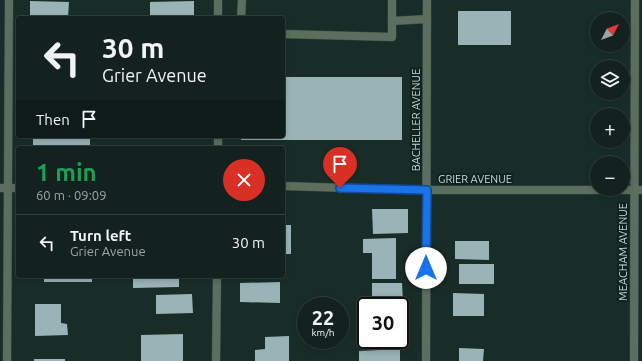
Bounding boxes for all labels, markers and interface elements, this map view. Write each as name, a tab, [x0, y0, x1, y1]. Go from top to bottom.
north arrow	[590, 12, 630, 52]
map controls	[590, 12, 630, 196]
icon: left	[36, 32, 88, 84]
text: 30 m	[102, 32, 164, 63]
button: layers	[590, 60, 630, 100]
text: Grier Avenue	[102, 65, 207, 85]
street label: BACHELLER AVENUE	[410, 69, 422, 171]
icon: arrive	[78, 108, 100, 130]
button: +	[590, 108, 630, 148]
text: Then	[36, 111, 70, 128]
pin	[323, 147, 357, 188]
icon: arrive	[329, 153, 351, 175]
button: −	[590, 156, 630, 196]
text: 1 min	[36, 159, 97, 186]
button: close	[223, 159, 265, 201]
street label: GRIER AVENUE	[438, 173, 512, 185]
text: 60 m · 09:09	[36, 188, 107, 202]
street label: MEACHAM AVENUE	[617, 203, 629, 301]
text: Turn left	[70, 227, 131, 244]
icon: left	[36, 232, 58, 254]
text: 30 m	[232, 234, 265, 251]
text: Grier Avenue	[70, 244, 146, 258]
position arrow	[405, 247, 447, 289]
speed limit sign: 30	[357, 297, 409, 349]
text: 22	[312, 306, 334, 329]
text: km/h	[311, 327, 335, 338]

